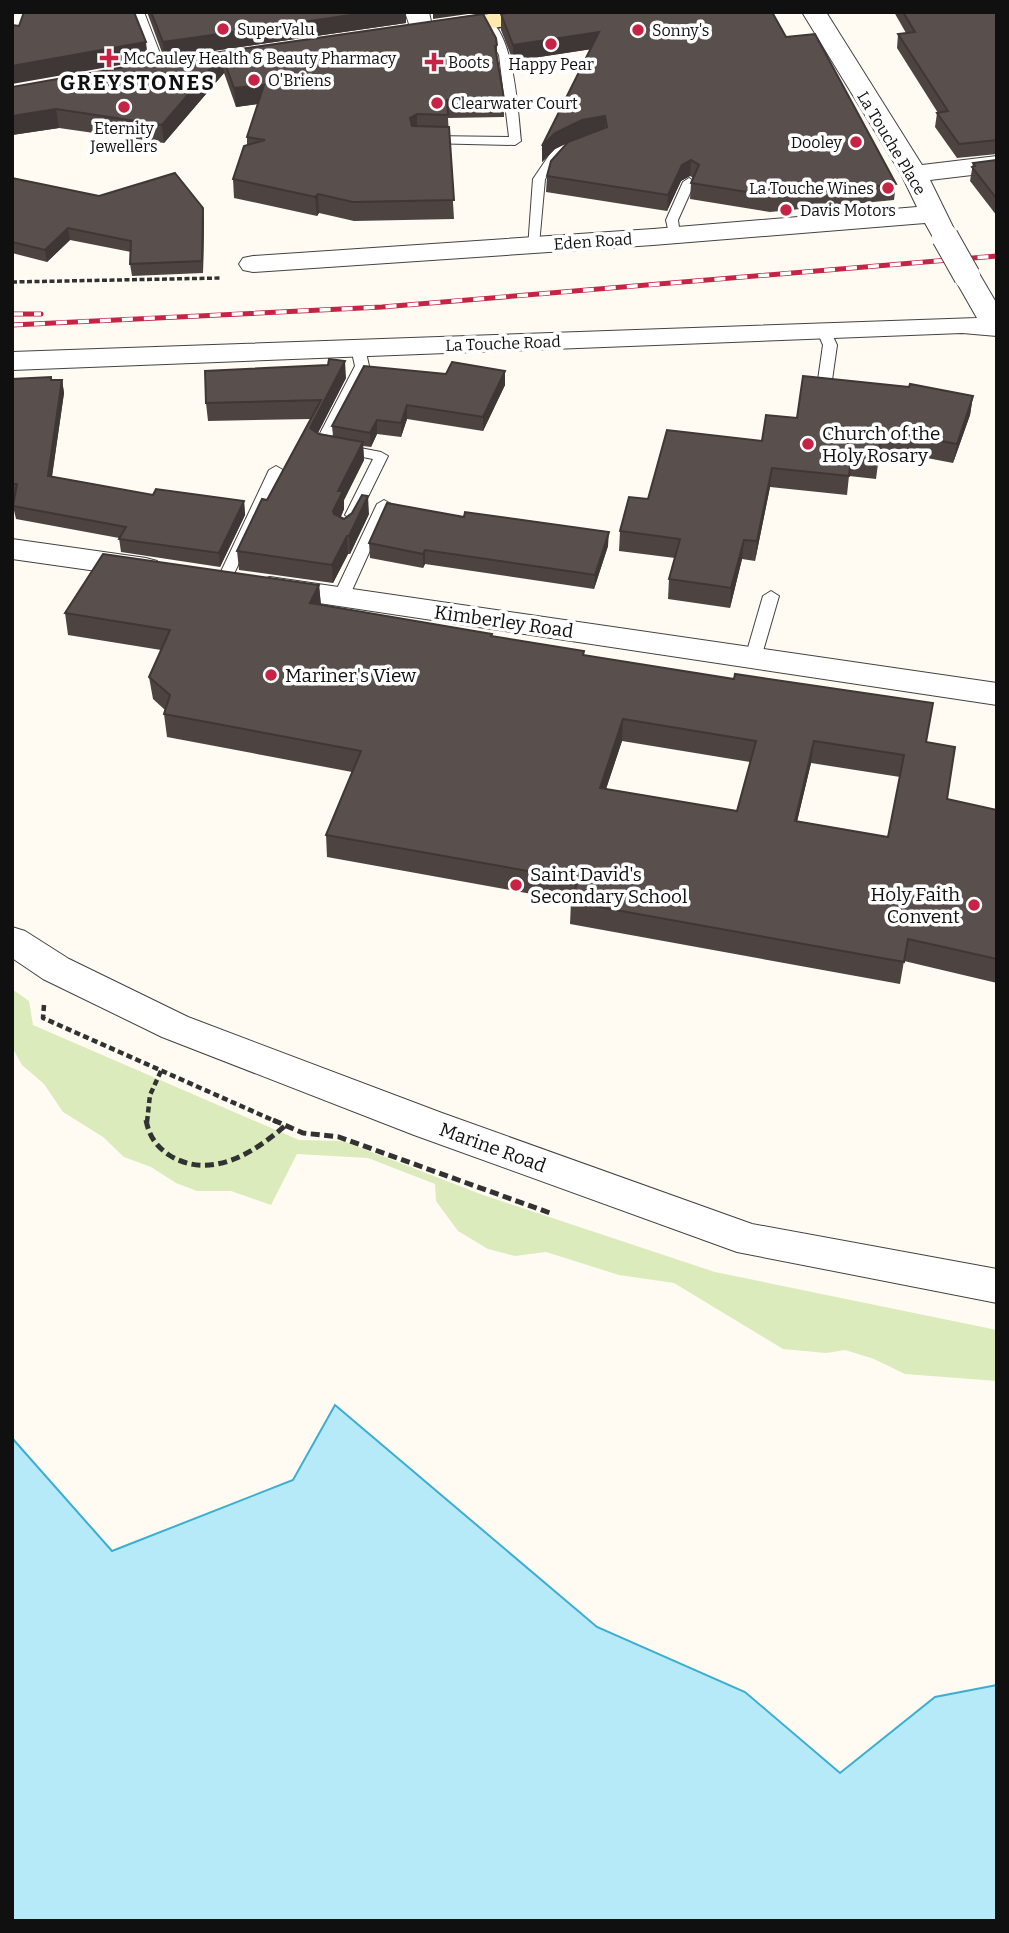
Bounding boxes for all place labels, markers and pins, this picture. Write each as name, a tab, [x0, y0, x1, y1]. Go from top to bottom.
place label: SuperValu	[237, 20, 315, 39]
marker: SuperValu	[215, 21, 231, 37]
place label: Sonny's	[652, 21, 709, 40]
marker: Sonny's	[630, 22, 646, 38]
marker: Happy Pear	[543, 36, 559, 52]
place label: McCauley Health & Beauty Pharmacy	[123, 49, 397, 68]
marker: McCauley Health & Beauty Pharmacy	[101, 50, 117, 66]
place label: Boots	[448, 53, 490, 72]
marker: Boots	[426, 54, 442, 70]
place label: Happy Pear	[508, 55, 594, 74]
place label: O'Briens	[268, 71, 331, 90]
marker: O'Briens	[246, 72, 262, 88]
place label: Clearwater Court	[451, 94, 578, 113]
marker: Clearwater Court	[429, 95, 445, 111]
marker: Eternity Jewellers	[116, 99, 132, 115]
place label: Eternity Jewellers	[89, 119, 158, 156]
place label: Dooley	[791, 133, 843, 152]
marker: Dooley	[848, 134, 864, 150]
place label: La Touche Wines	[749, 179, 874, 198]
marker: La Touche Wines	[880, 180, 896, 196]
place label: Davis Motors	[800, 201, 896, 220]
marker: Davis Motors	[778, 202, 794, 218]
place label: Church of the Holy Rosary	[822, 422, 941, 467]
marker: Church of the Holy Rosary	[800, 436, 816, 452]
place label: Mariner's View	[285, 664, 417, 687]
marker: Mariner's View	[263, 667, 279, 683]
place label: Saint David's Secondary School	[530, 863, 688, 908]
marker: Saint David's Secondary School	[508, 877, 524, 893]
place label: Holy Faith Convent	[871, 883, 960, 928]
marker: Holy Faith Convent	[966, 897, 982, 913]

